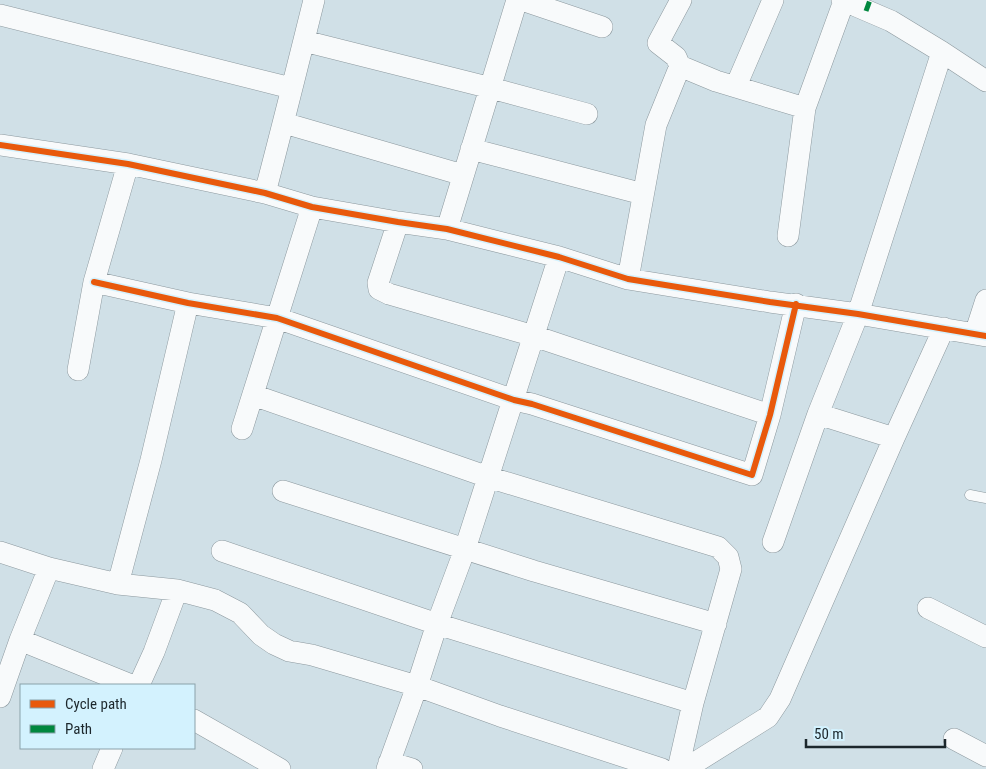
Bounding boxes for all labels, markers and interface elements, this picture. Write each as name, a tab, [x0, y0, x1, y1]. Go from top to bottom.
legend	[20, 684, 195, 749]
text: Cycle path	[65, 695, 127, 713]
scale bar	[806, 716, 945, 748]
text: Path	[65, 720, 92, 738]
text: 50 m	[814, 725, 844, 743]

